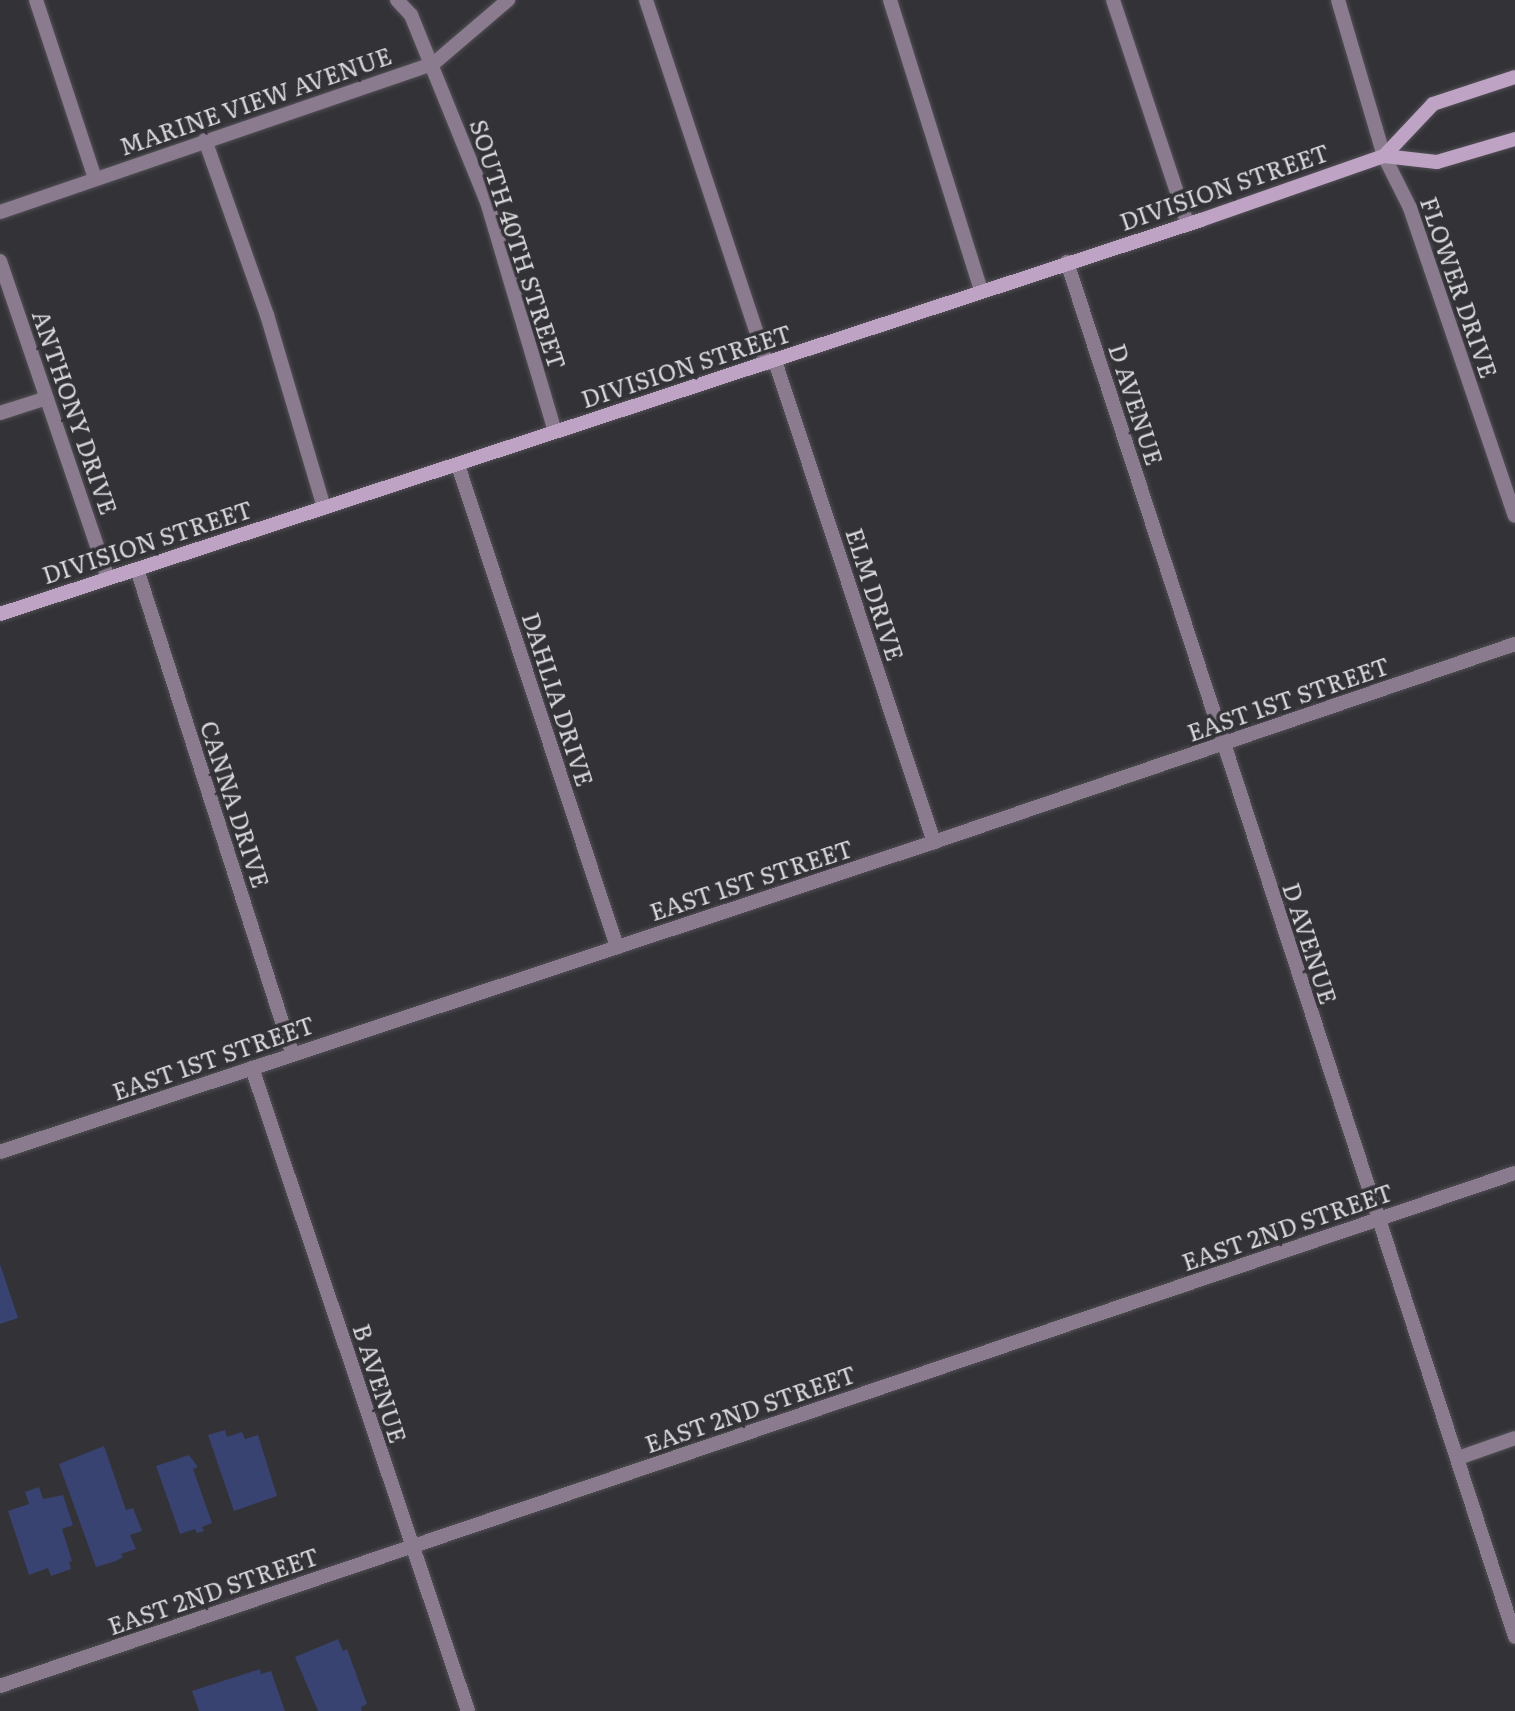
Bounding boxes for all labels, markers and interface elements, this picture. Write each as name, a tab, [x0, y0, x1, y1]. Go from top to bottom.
street label: MARINE VIEW AVENUE	[115, 40, 395, 160]
street label: SOUTH 40TH STREET	[465, 115, 573, 373]
street label: DIVISION STREET	[1116, 137, 1332, 235]
street label: FLOWER DRIVE	[1415, 193, 1505, 381]
street label: ANTHONY DRIVE	[27, 306, 125, 518]
street label: DIVISION STREET	[577, 317, 795, 413]
street label: D AVENUE	[1104, 340, 1170, 468]
street label: DIVISION STREET	[38, 493, 256, 589]
street label: ELM DRIVE	[841, 524, 911, 664]
street label: DAHLIA DRIVE	[517, 608, 601, 790]
street label: EAST 1ST STREET	[1183, 650, 1393, 746]
street label: CANNA DRIVE	[195, 717, 277, 891]
street label: EAST 1ST STREET	[646, 833, 856, 925]
street label: D AVENUE	[1278, 879, 1344, 1007]
street label: EAST 1ST STREET	[108, 1009, 318, 1105]
street label: EAST 2ND STREET	[1178, 1176, 1396, 1276]
street label: B AVENUE	[348, 1320, 414, 1446]
street label: EAST 2ND STREET	[641, 1358, 859, 1458]
street label: EAST 2ND STREET	[104, 1540, 322, 1640]

